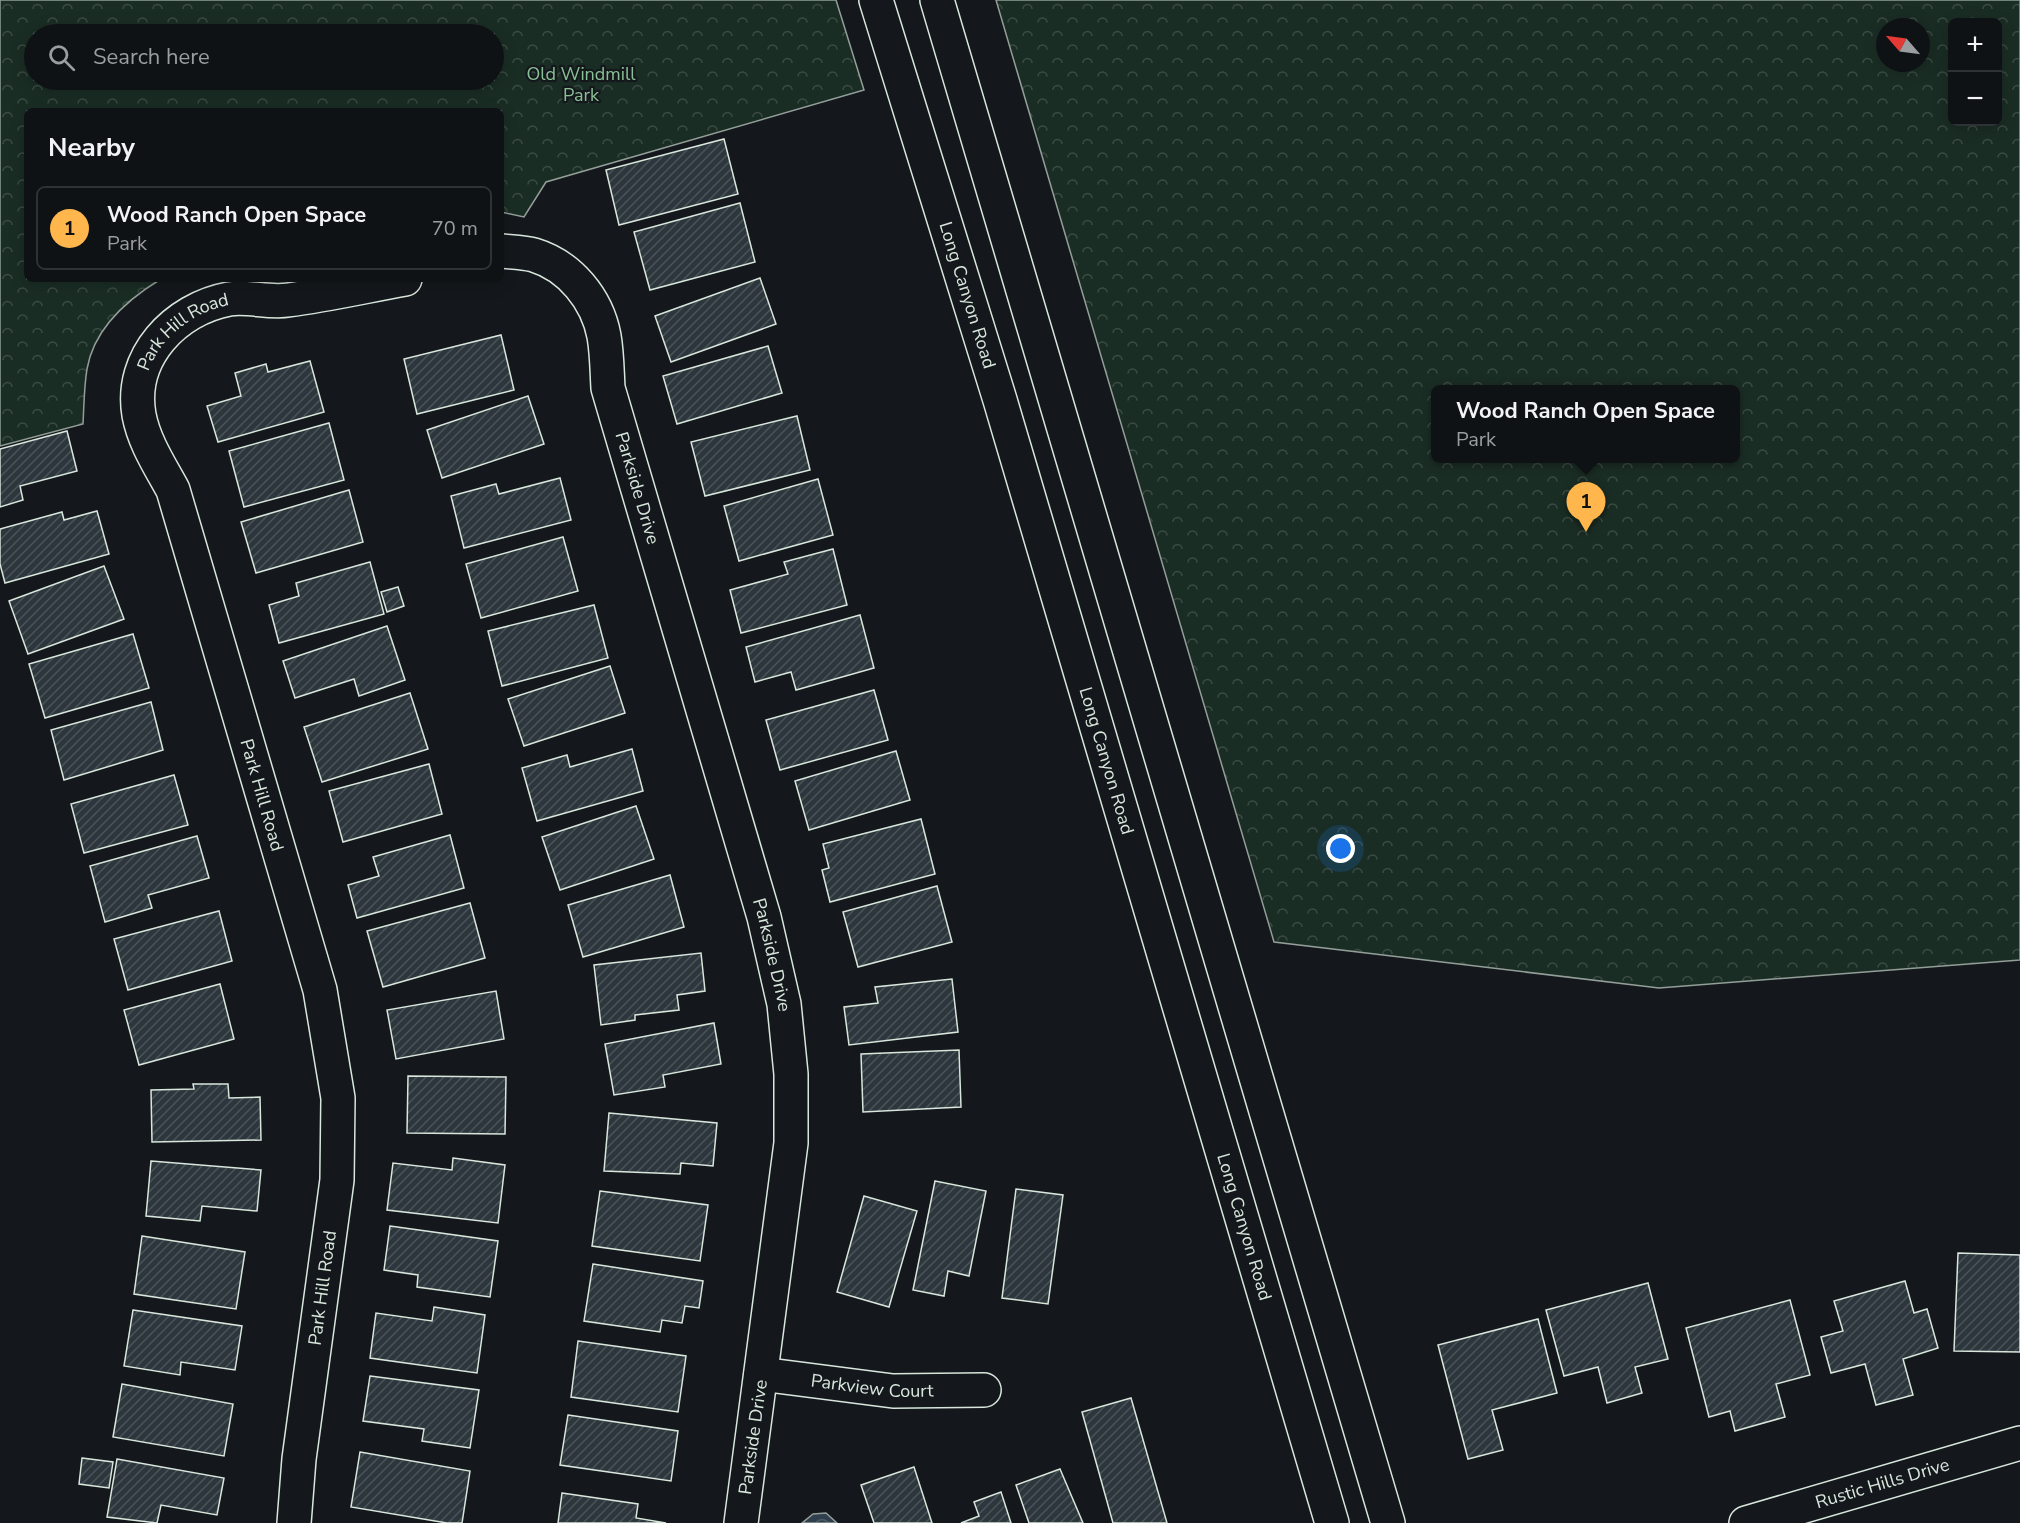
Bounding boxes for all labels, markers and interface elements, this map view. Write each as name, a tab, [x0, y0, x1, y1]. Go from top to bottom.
north arrow	[1876, 18, 1930, 72]
map controls	[1948, 18, 2002, 126]
button: +	[1948, 18, 2002, 72]
search box	[24, 24, 504, 90]
icon: search	[45, 41, 78, 74]
text: Search here	[93, 42, 210, 72]
park label: Old Windmill Park	[526, 62, 636, 107]
button: −	[1948, 72, 2002, 126]
text: Nearby	[48, 130, 135, 165]
text: Wood Ranch Open Space	[107, 200, 366, 230]
text: 1	[64, 215, 76, 242]
text: 70 m	[432, 215, 478, 242]
street label: Long Canyon Road	[933, 219, 1002, 372]
text: Park	[107, 230, 147, 257]
street label: Park Hill Road	[131, 287, 231, 374]
popup	[1431, 385, 1740, 463]
text: Wood Ranch Open Space	[1456, 396, 1715, 426]
text: Park	[1456, 426, 1496, 453]
street label: Parkside Drive	[610, 429, 665, 547]
pin: 1	[1566, 482, 1606, 532]
street label: Long Canyon Road	[1074, 684, 1140, 837]
street label: Park Hill Road	[235, 736, 289, 854]
your location	[1326, 834, 1355, 863]
street label: Parkside Drive	[747, 895, 797, 1013]
street label: Long Canyon Road	[1211, 1150, 1278, 1303]
street label: Park Hill Road	[303, 1229, 342, 1347]
street label: Parkview Court	[809, 1369, 934, 1403]
street label: Parkside Drive	[733, 1378, 773, 1496]
street label: Rustic Hills Drive	[1812, 1452, 1952, 1514]

